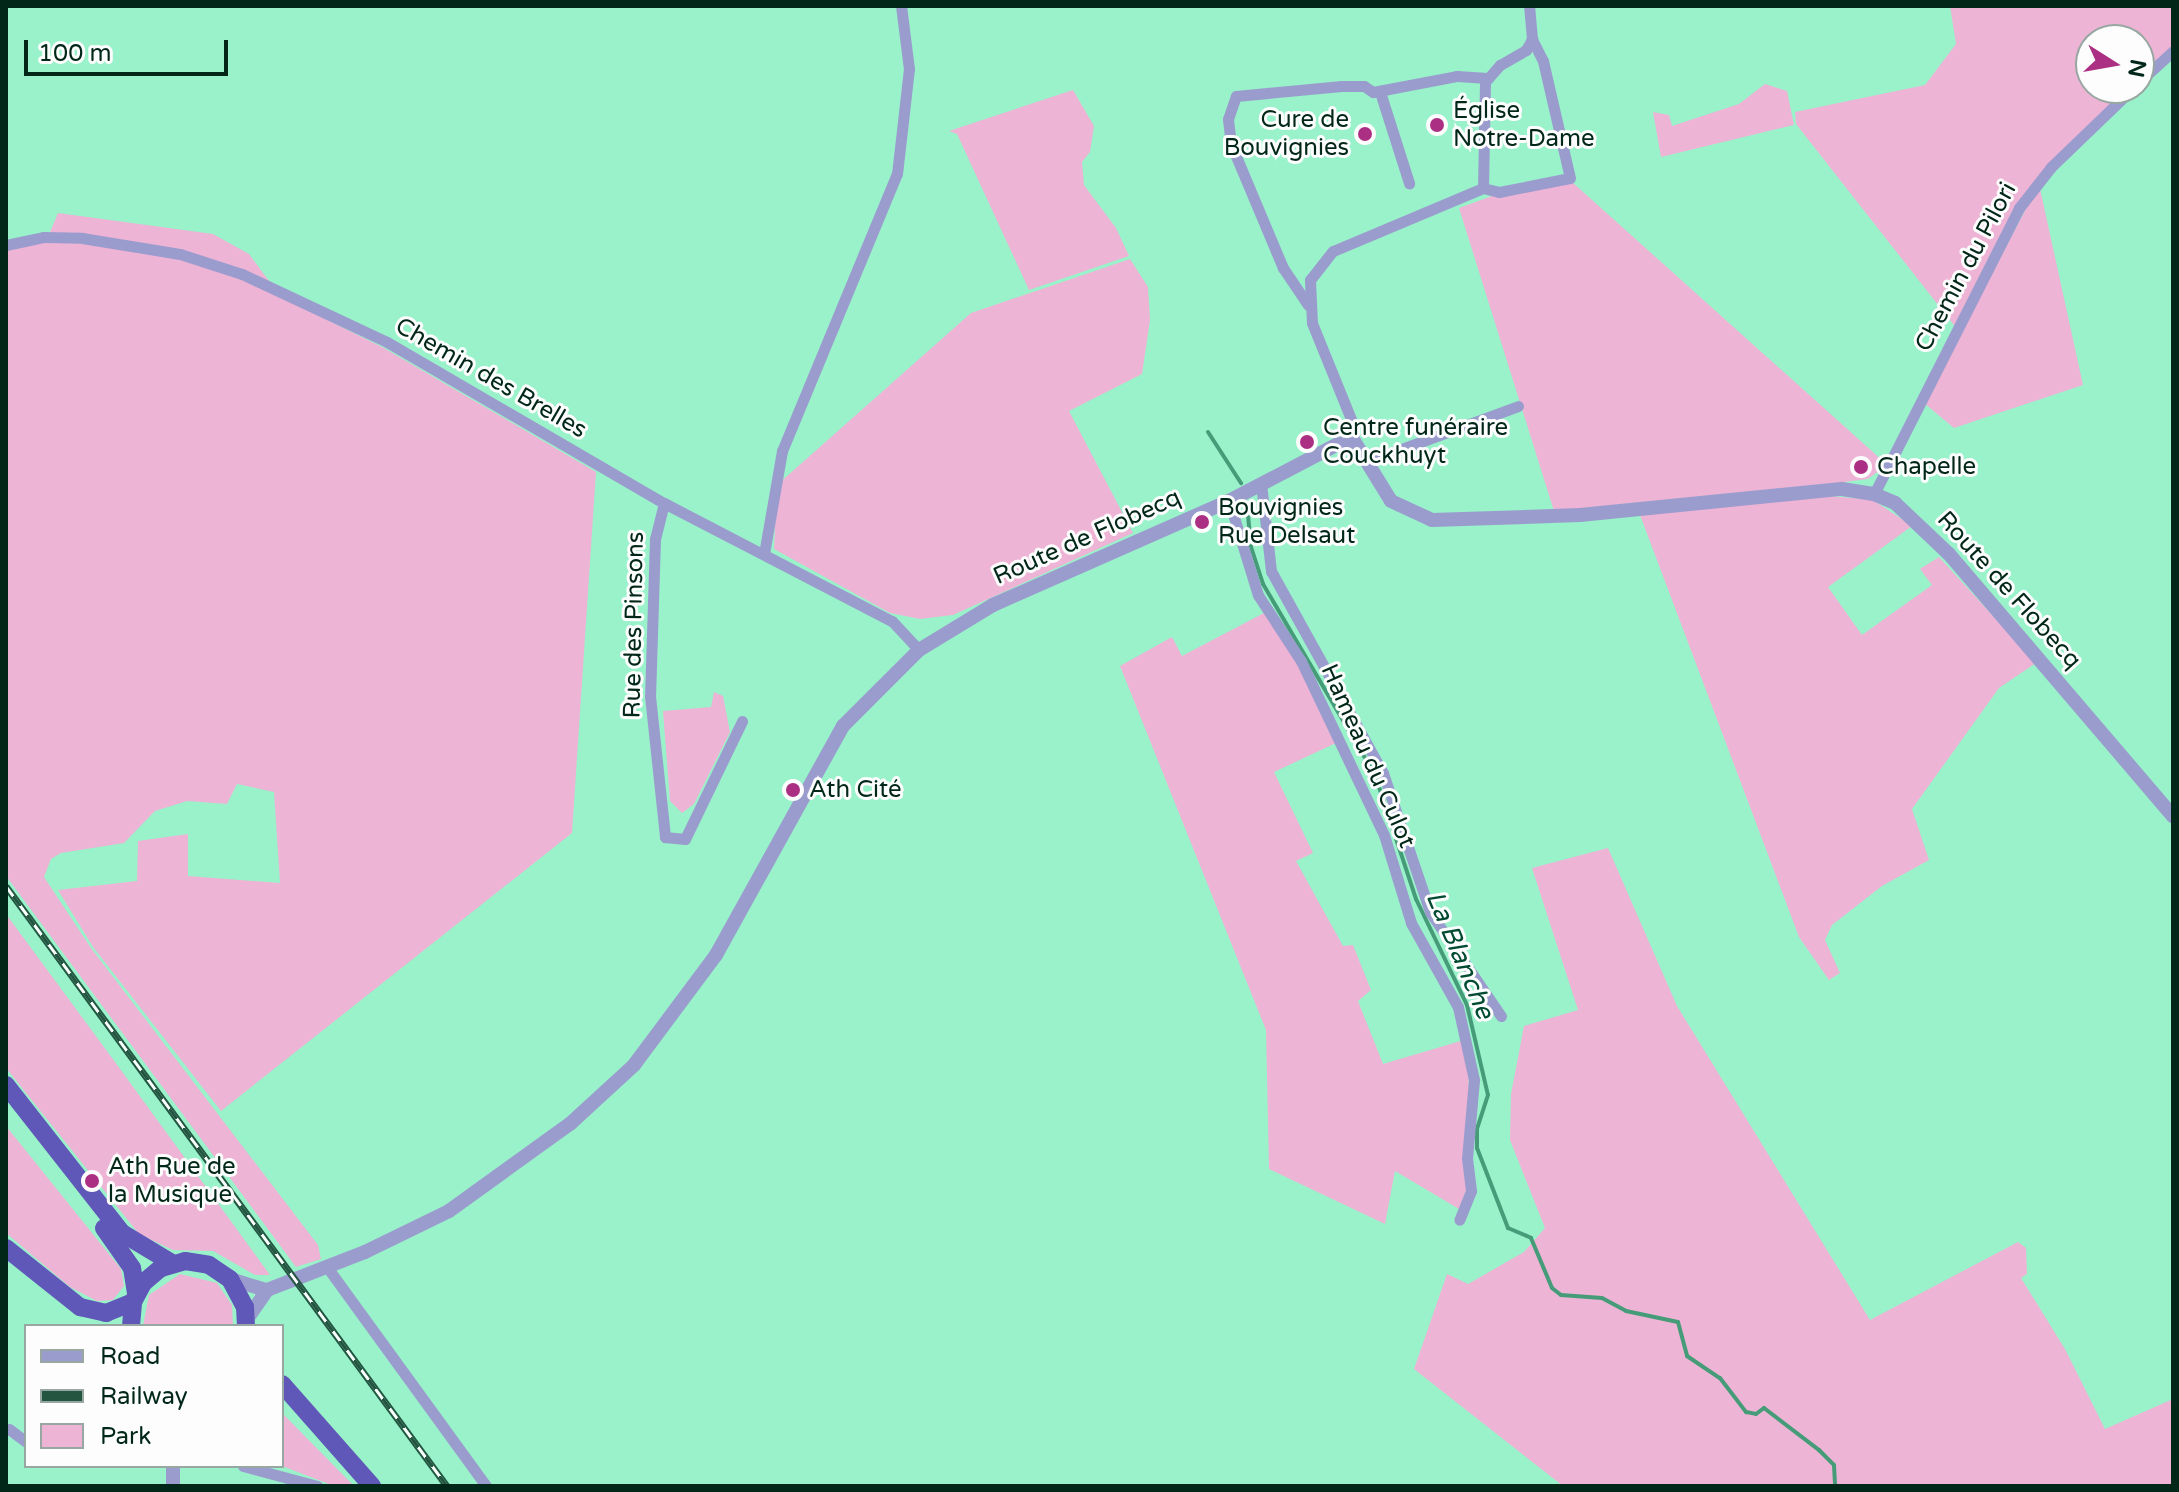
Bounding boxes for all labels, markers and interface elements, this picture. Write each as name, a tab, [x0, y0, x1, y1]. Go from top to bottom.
scale bar	[28, 24, 232, 74]
north arrow	[2075, 24, 2155, 104]
text: 100 m	[38, 39, 112, 68]
text: N	[2122, 57, 2151, 79]
place label: Église Notre-Dame	[1453, 97, 1595, 153]
place label: Cure de Bouvignies	[1224, 106, 1349, 162]
marker: Église Notre-Dame	[1428, 116, 1446, 134]
marker: Cure de Bouvignies	[1356, 125, 1374, 143]
street label: Chemin du Pilori	[1909, 178, 2023, 356]
street label: Chemin des Brelles	[390, 311, 592, 445]
place label: Centre funéraire Couckhuyt	[1323, 414, 1508, 470]
marker: Centre funéraire Couckhuyt	[1298, 433, 1316, 451]
place label: Chapelle	[1877, 453, 1976, 481]
marker: Chapelle	[1852, 458, 1870, 476]
street label: Route de Flobecq	[989, 483, 1185, 591]
place label: Bouvignies Rue Delsaut	[1218, 494, 1355, 550]
street label: Route de Flobecq	[1931, 505, 2087, 675]
marker: Bouvignies Rue Delsaut	[1193, 513, 1211, 531]
street label: Rue des Pinsons	[618, 531, 650, 719]
street label: Hameau du Culot	[1315, 660, 1421, 852]
place label: Ath Cité	[809, 776, 902, 804]
marker: Ath Cité	[784, 781, 802, 799]
water label: La Blanche	[1419, 887, 1501, 1023]
place label: Ath Rue de la Musique	[108, 1153, 236, 1209]
marker: Ath Rue de la Musique	[83, 1172, 101, 1190]
legend	[24, 1324, 284, 1468]
text: Road	[100, 1342, 160, 1371]
text: Railway	[100, 1382, 188, 1411]
text: Park	[100, 1422, 151, 1451]

